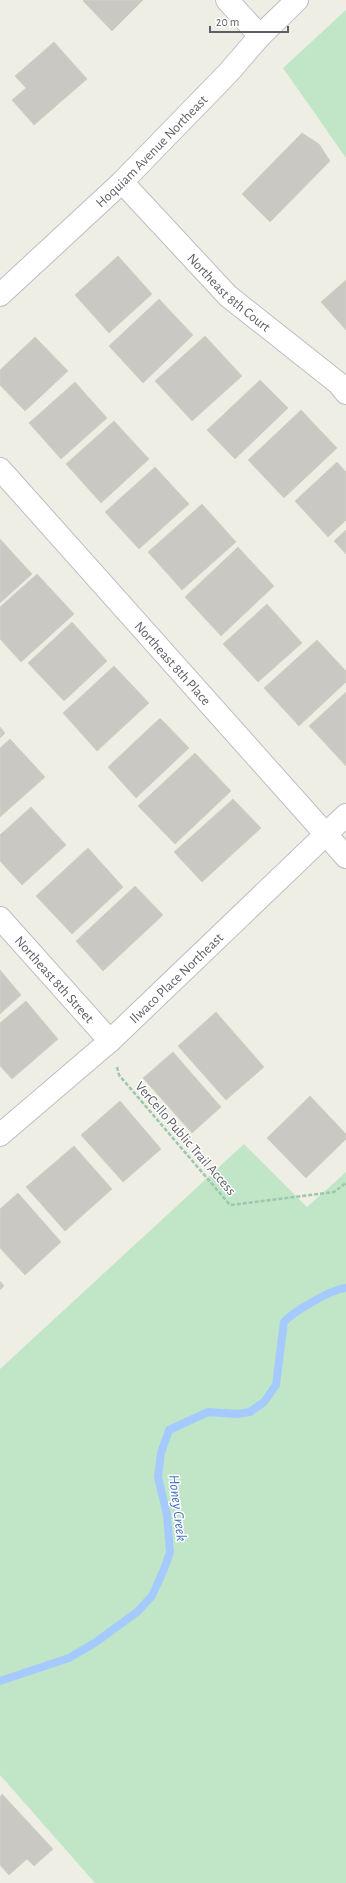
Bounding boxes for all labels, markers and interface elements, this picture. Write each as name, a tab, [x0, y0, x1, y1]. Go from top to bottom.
scale bar	[210, 8, 288, 34]
text: 20 m	[216, 16, 239, 28]
street label: Hoquiam Avenue Northeast	[94, 92, 211, 210]
street label: Northeast 8th Court	[184, 251, 273, 335]
street label: Northeast 8th Place	[131, 619, 213, 708]
street label: Ilwaco Place Northeast	[127, 930, 227, 1026]
street label: Northeast 8th Street	[12, 934, 96, 1026]
street label: VerCello Public Trail Access	[132, 1079, 238, 1198]
water label: Honey Creek	[166, 1474, 189, 1542]

